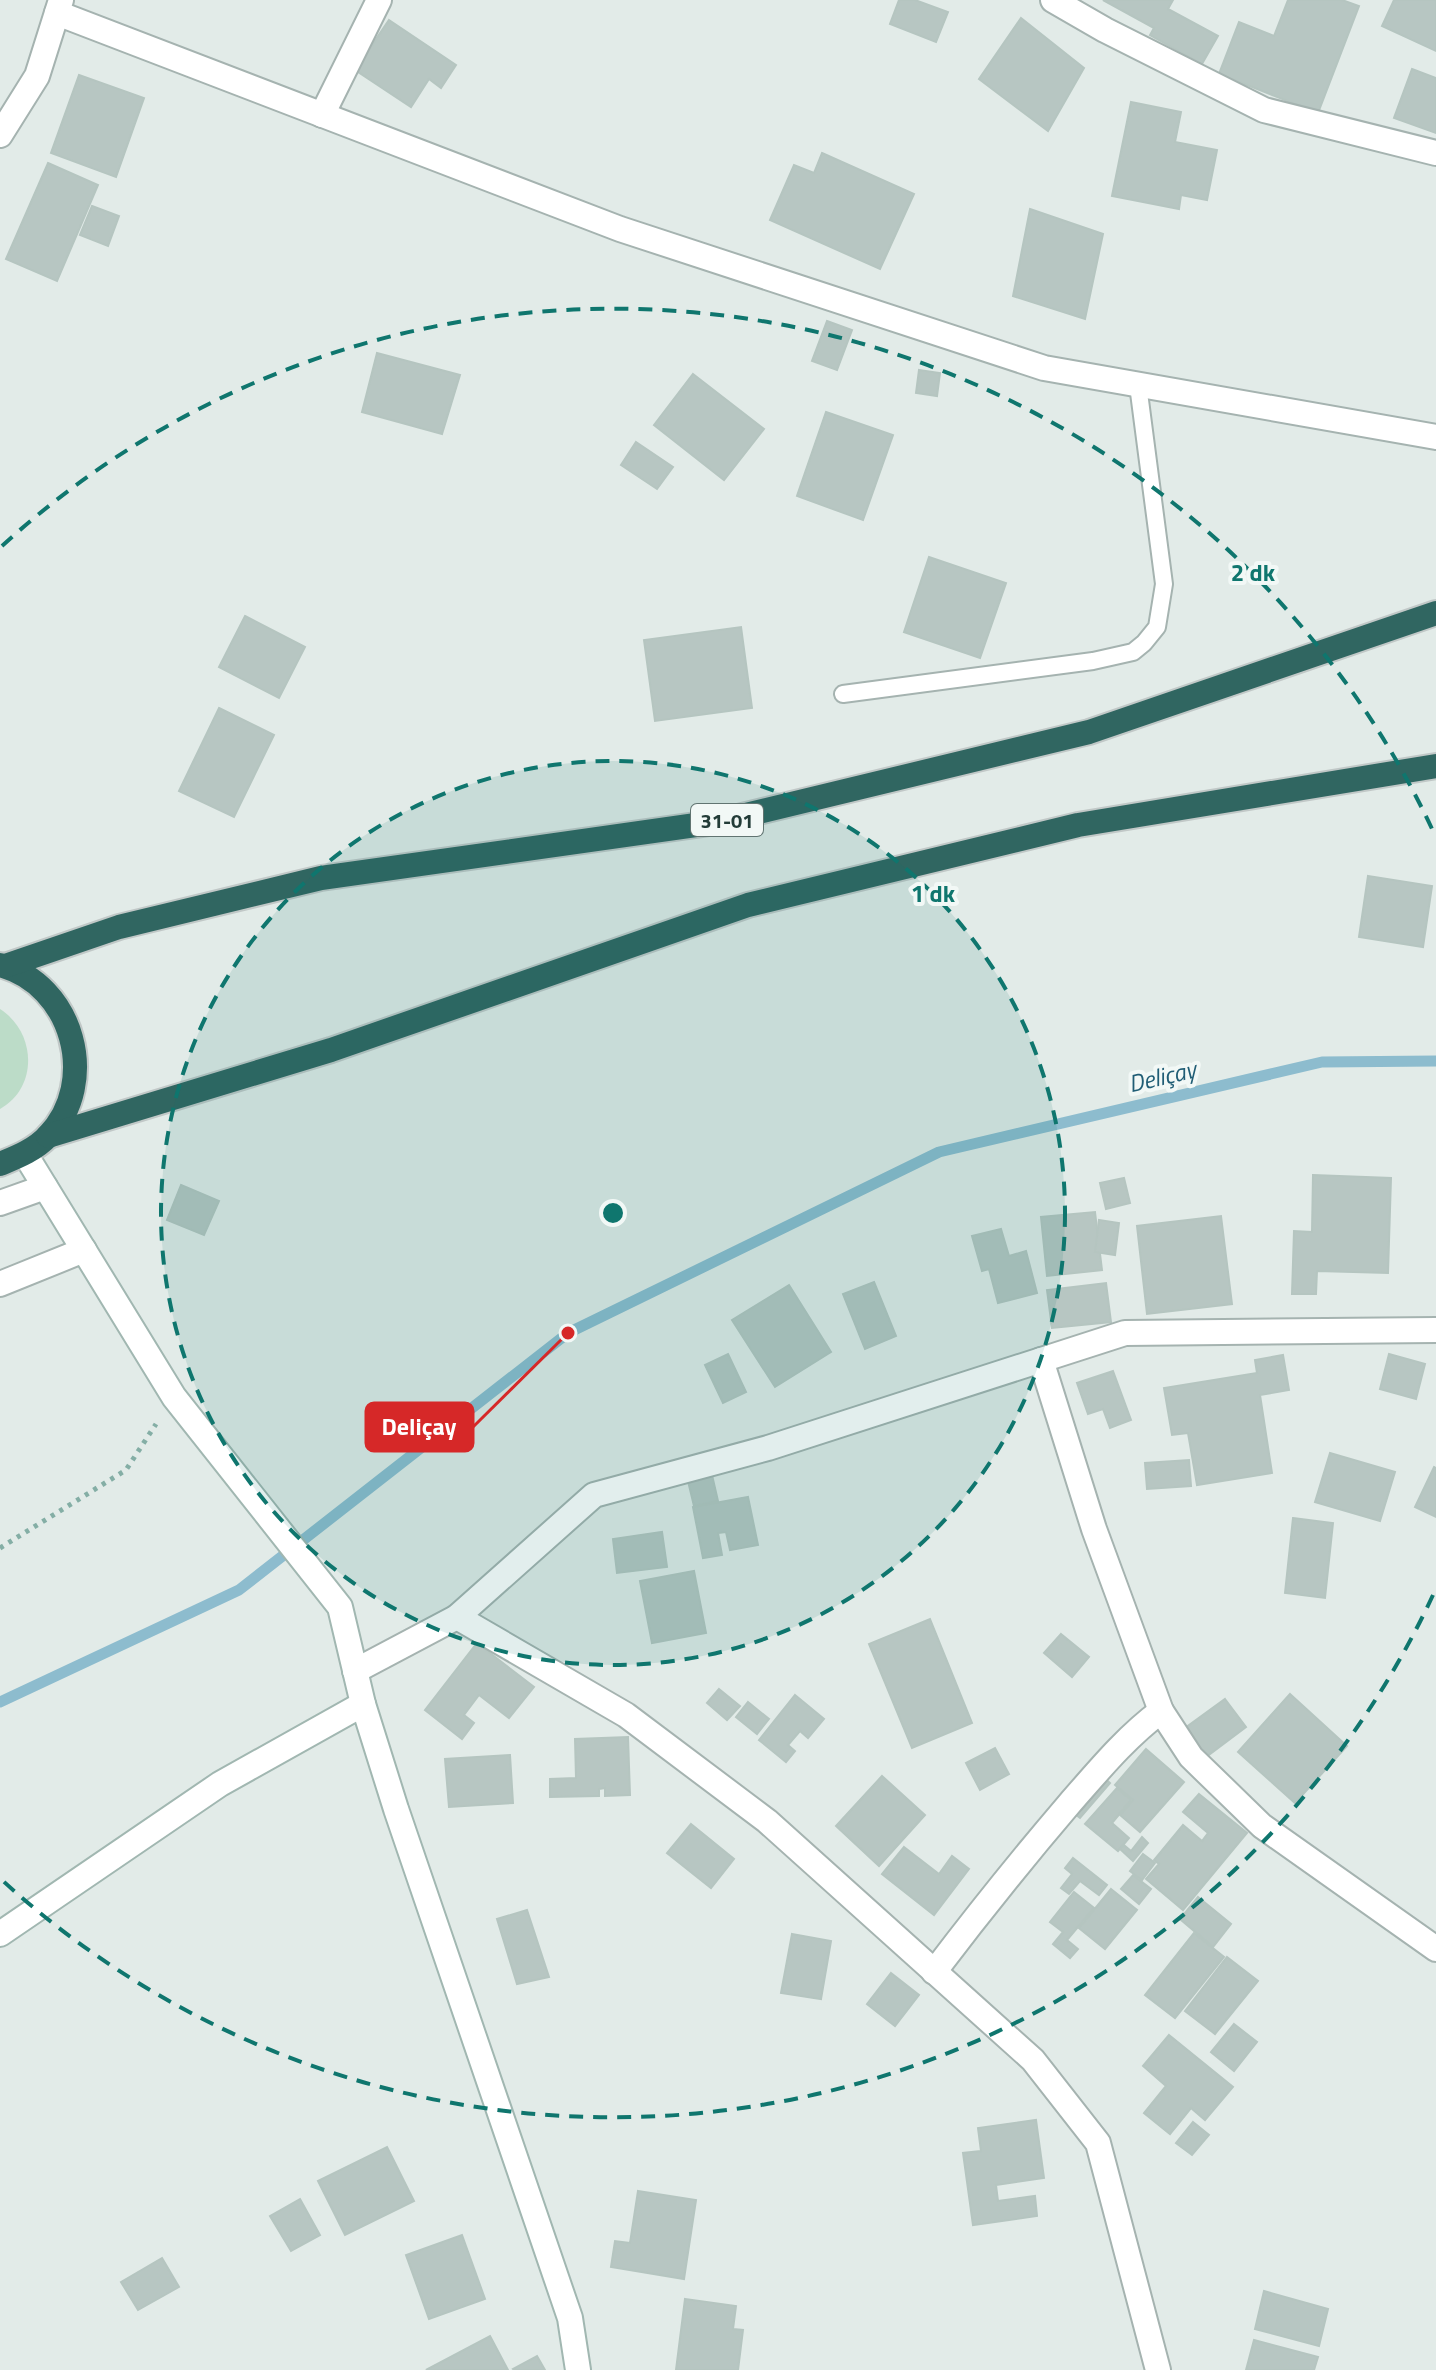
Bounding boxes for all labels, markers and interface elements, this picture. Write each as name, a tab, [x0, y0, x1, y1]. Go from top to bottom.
text: 2 dk	[1231, 554, 1276, 590]
road number: 31-01	[691, 804, 763, 836]
text: 1 dk	[911, 875, 956, 911]
water label: Deliçay	[1125, 1050, 1202, 1101]
centre of rings	[599, 1199, 627, 1227]
callout: Deliçay	[366, 1403, 473, 1451]
text: Deliçay	[381, 1408, 457, 1444]

